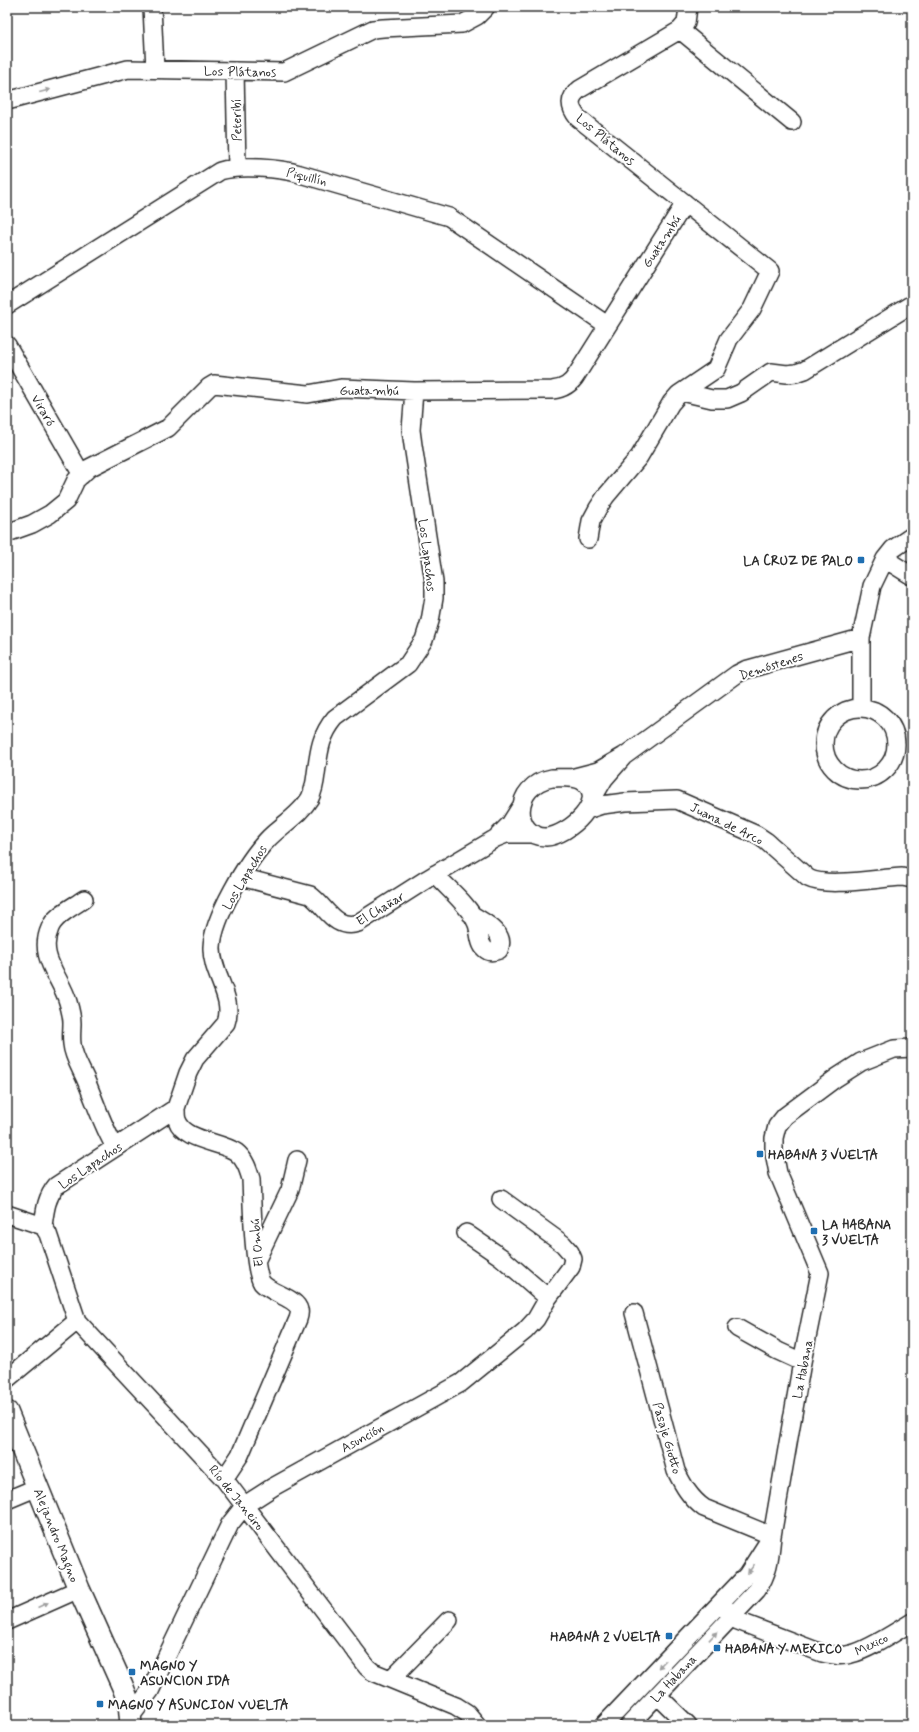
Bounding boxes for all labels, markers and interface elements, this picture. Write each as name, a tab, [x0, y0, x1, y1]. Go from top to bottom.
street label: Los Plátanos	[204, 63, 276, 82]
one-way arrow	[39, 88, 51, 94]
street label: Peteribí	[229, 99, 246, 141]
street label: Los Plátanos	[572, 110, 638, 170]
street label: Piquillín	[285, 164, 329, 191]
street label: Guatambú	[639, 212, 686, 271]
street label: Guatambú	[339, 383, 399, 400]
street label: Viraró	[27, 392, 59, 430]
street label: Los Lapachos	[414, 518, 439, 593]
place label: LA CRUZ DE PALO	[743, 553, 853, 570]
marker: LA CRUZ DE PALO	[856, 555, 866, 565]
street label: Demóstenes	[737, 648, 806, 685]
street label: Juana de Arco	[687, 799, 766, 849]
street label: Los Lapachos	[219, 842, 272, 913]
street label: El Chañar	[353, 888, 409, 930]
street label: Los Lapachos	[56, 1139, 126, 1194]
place label: HABANA 3 VUELTA	[768, 1147, 878, 1164]
marker: HABANA 3 VUELTA	[755, 1149, 765, 1159]
place label: LA HABANA 3 VUELTA	[822, 1217, 891, 1249]
street label: El Ombú	[247, 1218, 268, 1268]
marker: LA HABANA 3 VUELTA	[809, 1226, 819, 1236]
street label: La Habana	[789, 1338, 818, 1400]
street label: Pasaje Giotto	[648, 1401, 685, 1477]
street label: Asunción	[338, 1420, 387, 1457]
street label: Río de Janeiro	[204, 1462, 267, 1534]
street label: Alejandro Magno	[27, 1486, 82, 1586]
one-way arrow	[747, 1563, 755, 1574]
one-way arrow	[37, 1602, 48, 1608]
place label: HABANA 2 VUELTA	[550, 1629, 661, 1646]
street label: Mexico	[852, 1630, 891, 1661]
marker: HABANA 2 VUELTA	[664, 1631, 674, 1641]
one-way arrow	[708, 1631, 717, 1640]
place label: HABANA Y MEXICO	[725, 1641, 842, 1658]
marker: HABANA Y MEXICO	[712, 1643, 722, 1653]
street label: La Habana	[648, 1651, 701, 1707]
place label: MAGNO Y ASUNCION IDA	[140, 1658, 230, 1690]
one-way arrow	[658, 1659, 667, 1669]
marker: MAGNO Y ASUNCION IDA	[127, 1667, 137, 1677]
place label: MAGNO Y ASUNCION VUELTA	[108, 1697, 289, 1714]
marker: MAGNO Y ASUNCION VUELTA	[95, 1699, 105, 1709]

